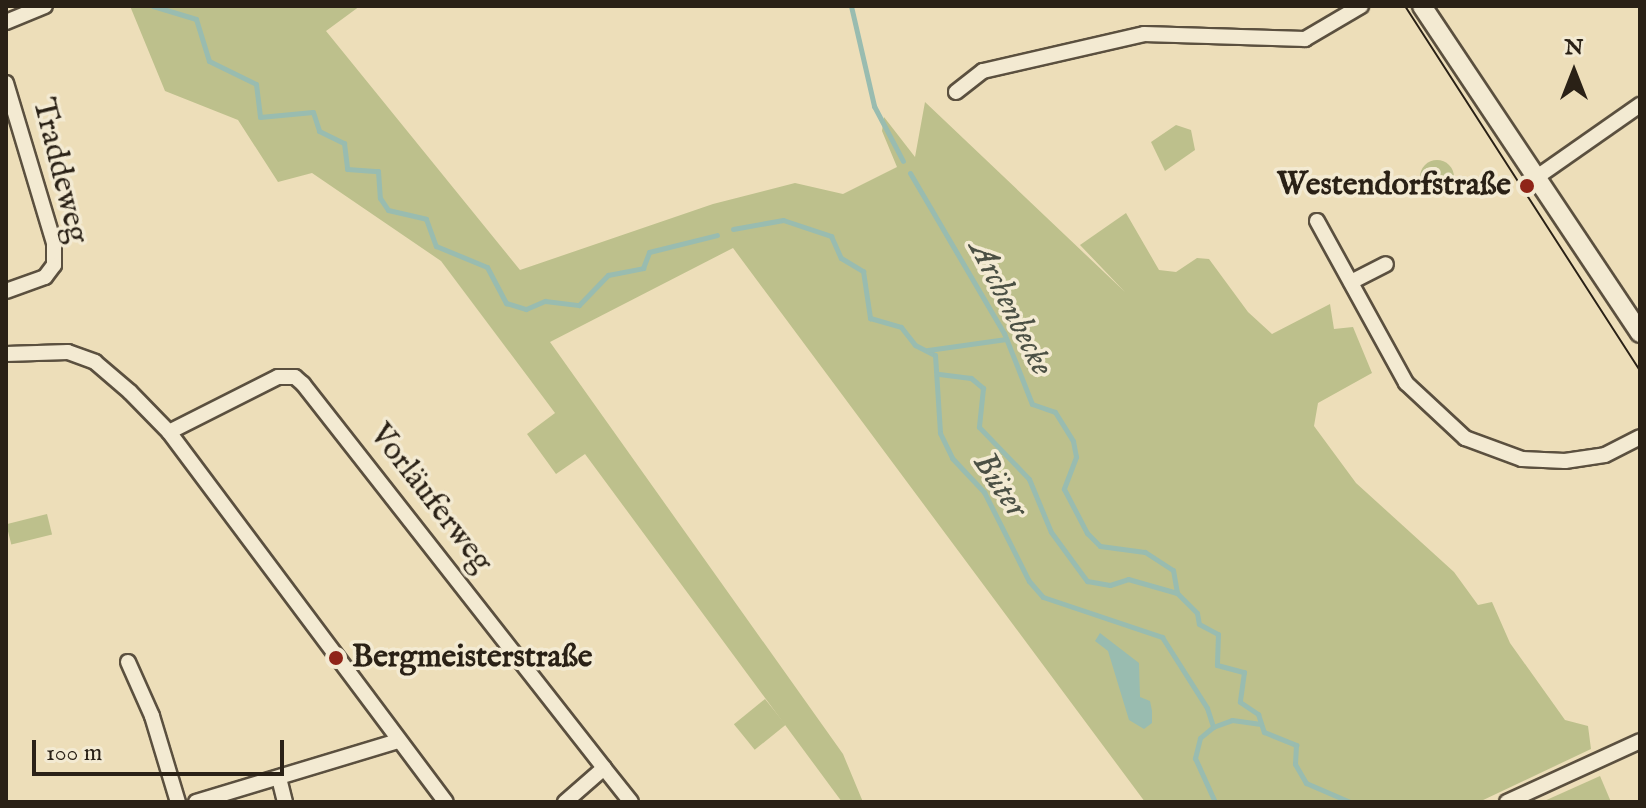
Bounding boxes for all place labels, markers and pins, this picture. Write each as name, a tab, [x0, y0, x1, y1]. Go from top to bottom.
place label: Westendorfstraße	[1277, 167, 1511, 205]
marker: Westendorfstraße	[1518, 177, 1536, 195]
place label: Bergmeisterstraße	[352, 639, 592, 677]
marker: Bergmeisterstraße	[327, 649, 345, 667]

